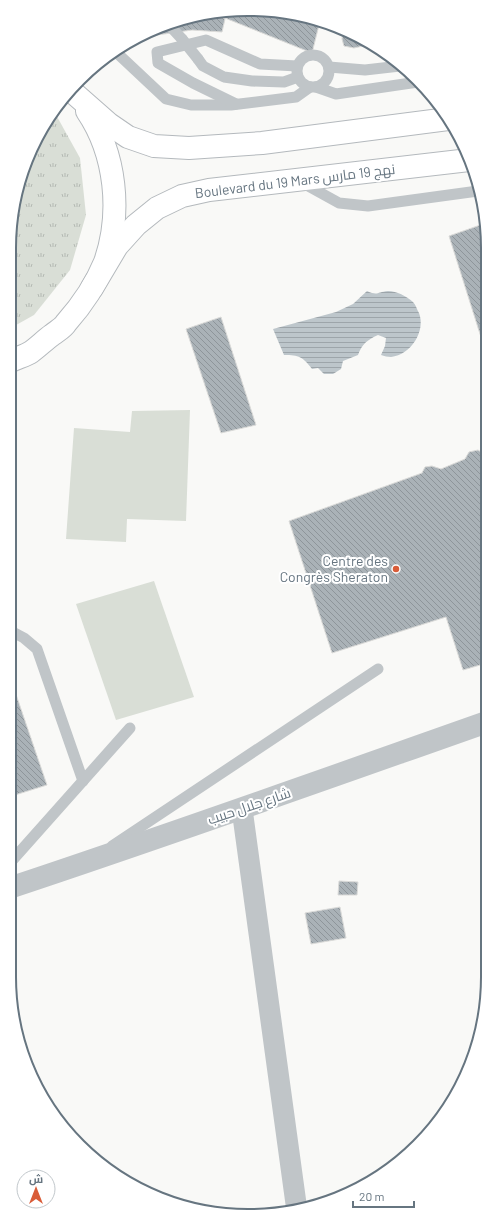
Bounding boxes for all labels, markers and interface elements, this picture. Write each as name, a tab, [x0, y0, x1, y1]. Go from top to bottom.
street label: Boulevard du 19 Mars نهج 19 مارس	[194, 160, 396, 202]
place label: Centre des Congrès Sheraton	[280, 552, 388, 585]
marker: Centre des Congrès Sheraton	[391, 564, 401, 574]
street label: شارع جلال حبيب	[205, 783, 293, 829]
north arrow	[16, 1169, 56, 1209]
text: ش	[29, 1172, 43, 1186]
scale bar	[353, 1183, 414, 1209]
text: 20 m	[359, 1189, 385, 1203]

